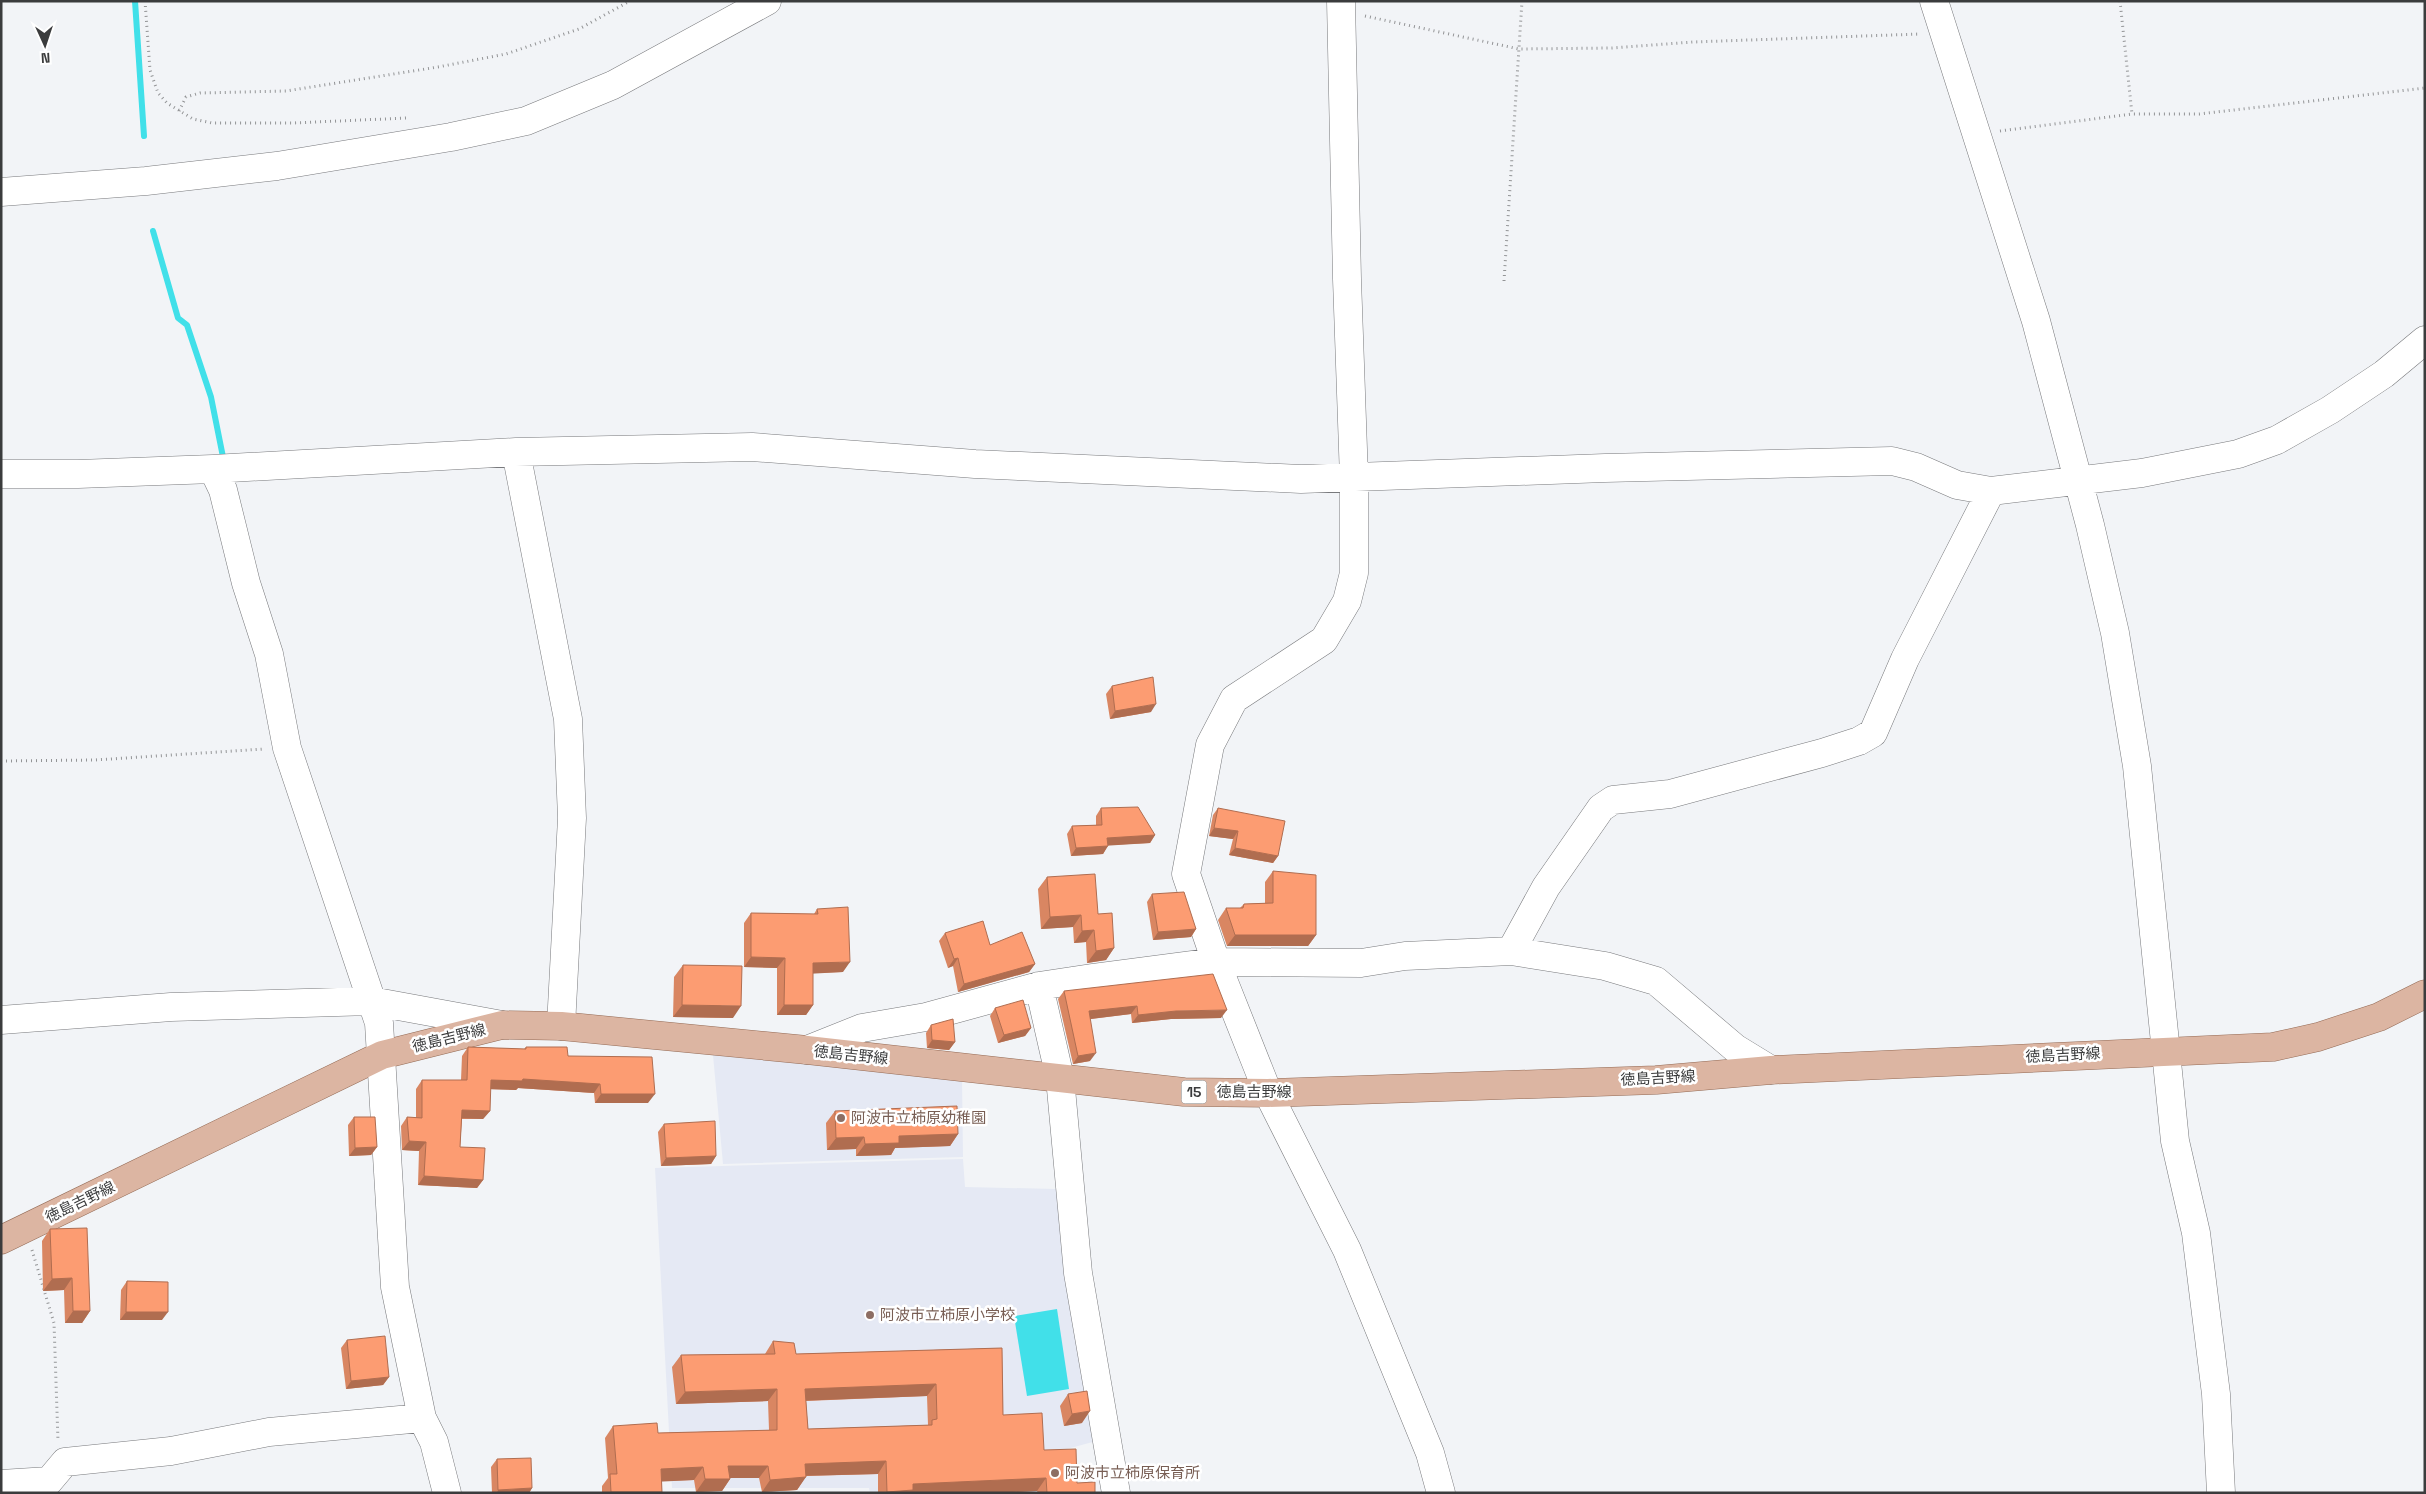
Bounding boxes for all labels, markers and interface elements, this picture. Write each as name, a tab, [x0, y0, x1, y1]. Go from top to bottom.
north arrow	[20, 20, 70, 70]
text: N	[41, 49, 51, 67]
street label: 徳島吉野線	[410, 1019, 488, 1056]
street label: 徳島吉野線	[813, 1041, 889, 1068]
street label: 徳島吉野線	[2025, 1043, 2101, 1066]
street label: 徳島吉野線	[1620, 1066, 1696, 1089]
road number: 15	[1182, 1080, 1206, 1104]
street label: 徳島吉野線	[1216, 1082, 1292, 1101]
place label: 阿波市立柿原幼稚園	[851, 1108, 986, 1127]
marker: 阿波市立柿原幼稚園	[835, 1112, 847, 1124]
street label: 徳島吉野線	[42, 1177, 118, 1227]
place label: 阿波市立柿原小学校	[880, 1305, 1015, 1324]
marker: 阿波市立柿原小学校	[864, 1309, 876, 1321]
place label: 阿波市立柿原保育所	[1065, 1463, 1200, 1482]
marker: 阿波市立柿原保育所	[1049, 1467, 1061, 1479]

